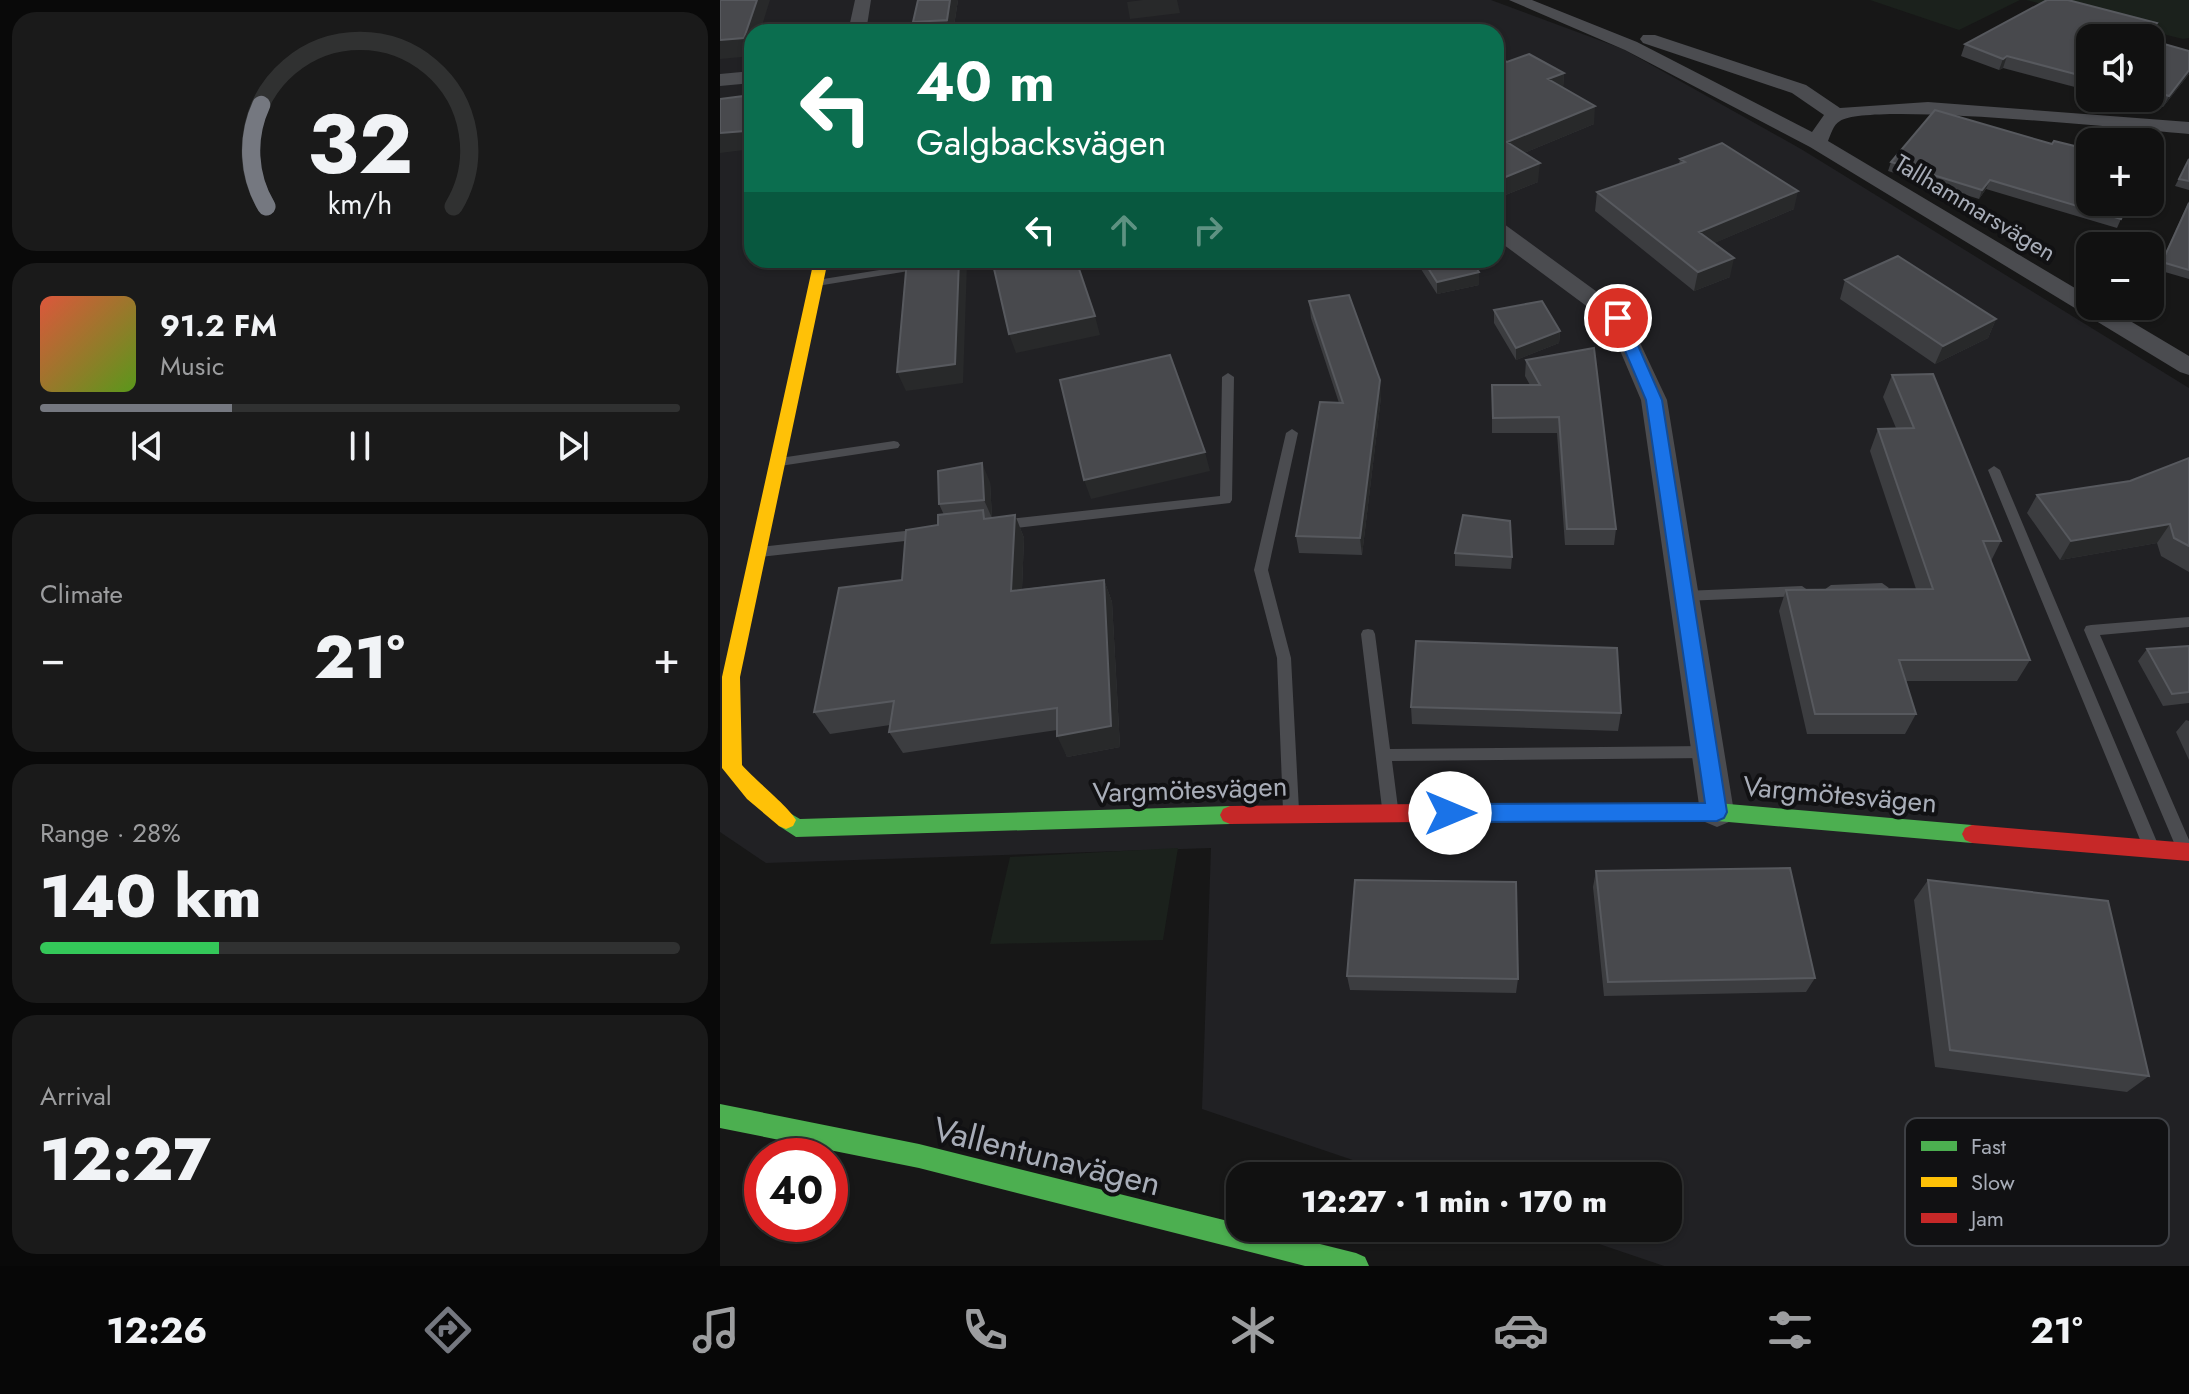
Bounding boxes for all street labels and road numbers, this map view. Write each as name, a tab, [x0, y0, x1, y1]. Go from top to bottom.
street label: Tallhammarsvägen	[1888, 145, 2063, 270]
street label: Vargmötesvägen	[1092, 766, 1288, 813]
street label: Vargmötesvägen	[1741, 766, 1939, 823]
street label: Vallentunavägen	[928, 1105, 1166, 1208]

